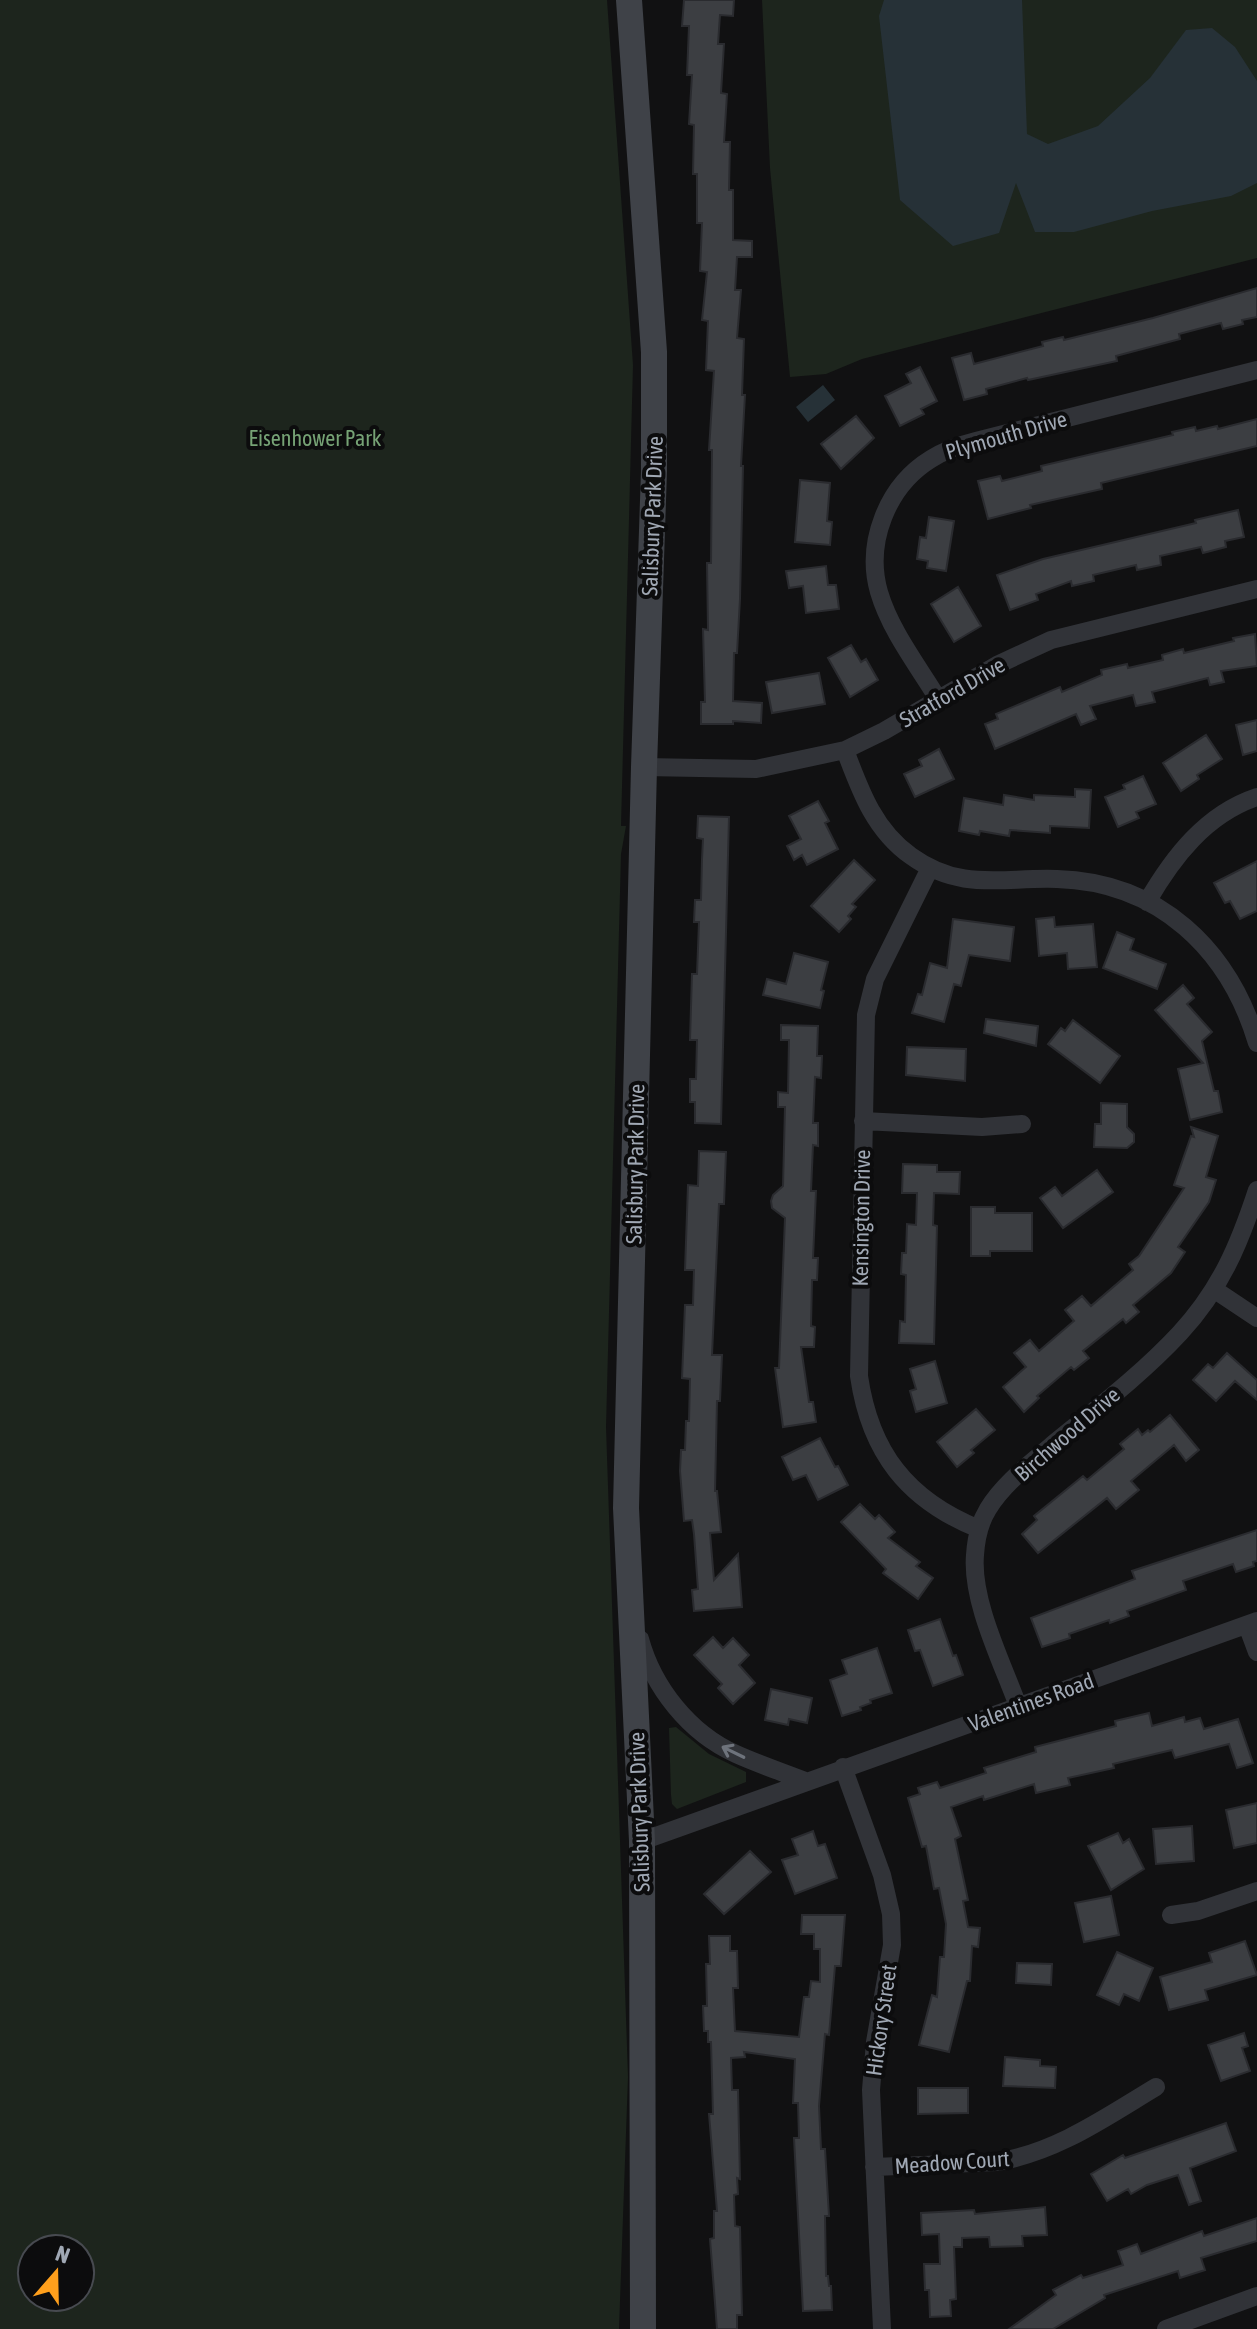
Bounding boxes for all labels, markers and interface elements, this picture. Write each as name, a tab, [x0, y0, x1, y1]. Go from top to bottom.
street label: Plymouth Drive	[942, 405, 1070, 465]
park label: Eisenhower Park	[249, 425, 382, 451]
street label: Salisbury Park Drive	[636, 435, 668, 597]
street label: Stratford Drive	[895, 651, 1009, 733]
street label: Salisbury Park Drive	[621, 1084, 649, 1244]
street label: Kensington Drive	[847, 1149, 875, 1287]
street label: Birchwood Drive	[1009, 1381, 1125, 1487]
street label: Valentines Road	[965, 1667, 1097, 1737]
street label: Salisbury Park Drive	[623, 1731, 655, 1893]
one-way arrow	[721, 1744, 745, 1759]
street label: Hickory Street	[860, 1963, 902, 2077]
street label: Meadow Court	[894, 2145, 1010, 2179]
north arrow	[16, 2233, 96, 2313]
text: N	[52, 2240, 73, 2269]

